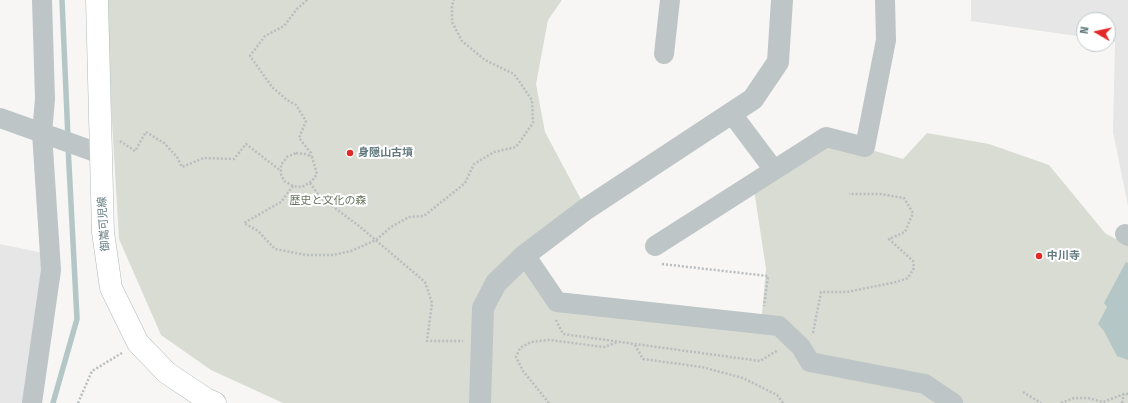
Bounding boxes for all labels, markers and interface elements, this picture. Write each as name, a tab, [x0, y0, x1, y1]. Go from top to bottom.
north arrow	[1076, 12, 1116, 52]
text: N	[1078, 26, 1092, 35]
place label: 身隠山古墳	[358, 146, 413, 160]
marker: 身隠山古墳	[345, 148, 355, 158]
park label: 歴史と文化の森	[290, 194, 366, 208]
street label: 御嵩可児線	[95, 196, 113, 252]
place label: 中川寺	[1047, 249, 1080, 263]
marker: 中川寺	[1034, 251, 1044, 261]

